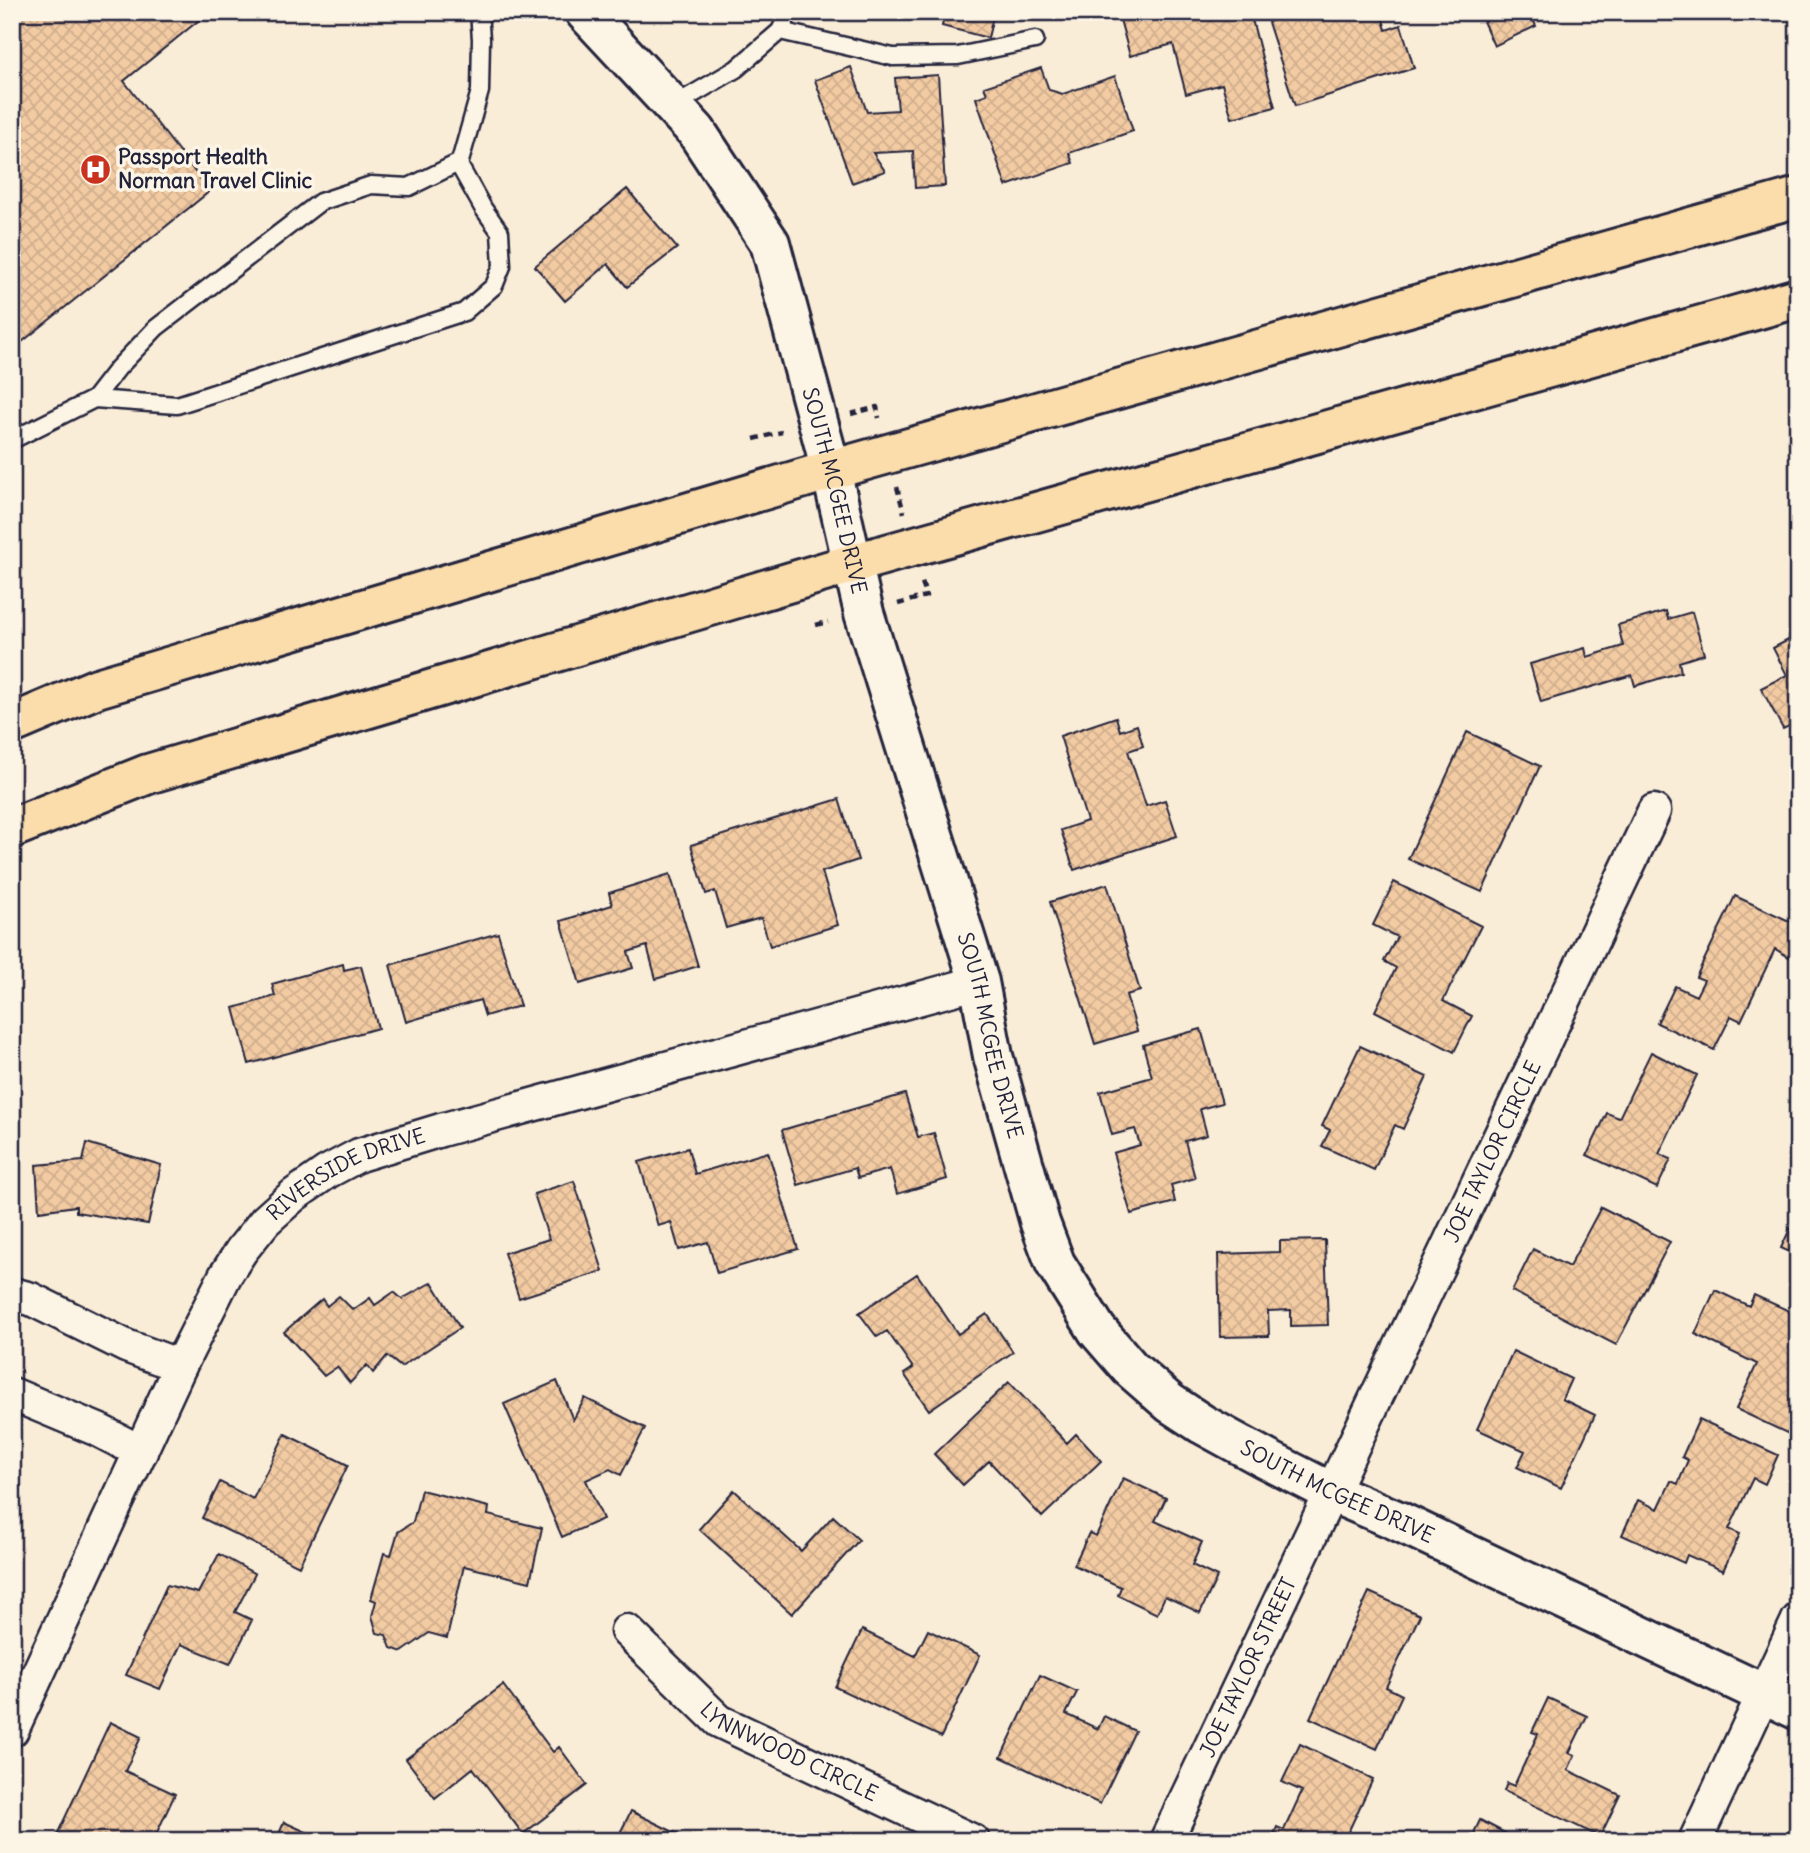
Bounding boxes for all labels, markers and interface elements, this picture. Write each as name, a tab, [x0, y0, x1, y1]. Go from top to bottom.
place label: Passport Health Norman Travel Clinic	[118, 143, 312, 194]
hospital icon: Passport Health Norman Travel Clinic	[78, 152, 112, 186]
street label: SOUTH MCGEE DRIVE	[796, 384, 873, 596]
street label: SOUTH MCGEE DRIVE	[951, 929, 1030, 1141]
street label: JOE TAYLOR CIRCLE	[1438, 1056, 1547, 1247]
street label: RIVERSIDE DRIVE	[261, 1122, 428, 1226]
street label: SOUTH MCGEE DRIVE	[1236, 1434, 1439, 1549]
street label: JOE TAYLOR STREET	[1194, 1573, 1302, 1762]
street label: LYNNWOOD CIRCLE	[695, 1696, 882, 1807]

